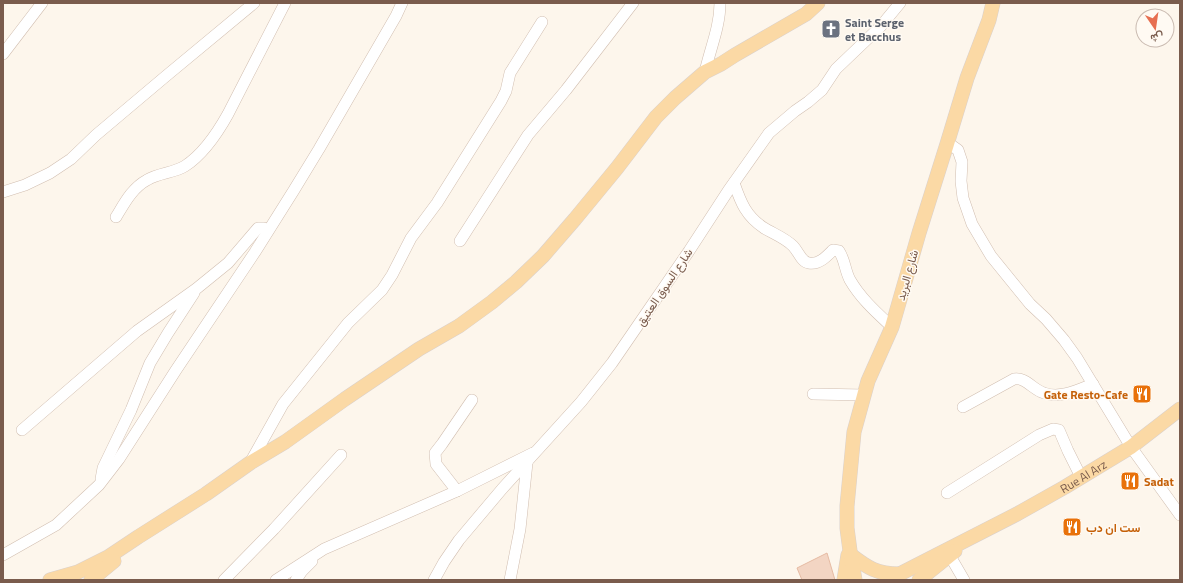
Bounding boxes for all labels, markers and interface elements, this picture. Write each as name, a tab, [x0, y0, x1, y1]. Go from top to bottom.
north arrow	[1135, 8, 1175, 48]
place label: Saint Serge et Bacchus	[845, 13, 904, 46]
church icon: Saint Serge et Bacchus	[820, 18, 842, 40]
text: ش	[1149, 28, 1165, 47]
street label: شارع السوق العتيق	[631, 244, 697, 330]
street label: شارع البريد	[891, 247, 923, 303]
restaurant icon: Gate Resto-Cafe	[1131, 383, 1153, 405]
place label: Gate Resto-Cafe	[1044, 385, 1128, 404]
street label: Rue Al Arz	[1056, 455, 1110, 498]
restaurant icon: Sadat	[1119, 470, 1141, 492]
place label: Sadat	[1144, 472, 1174, 491]
restaurant icon: ست ان دب	[1061, 516, 1083, 538]
place label: ست ان دب	[1086, 518, 1141, 537]

